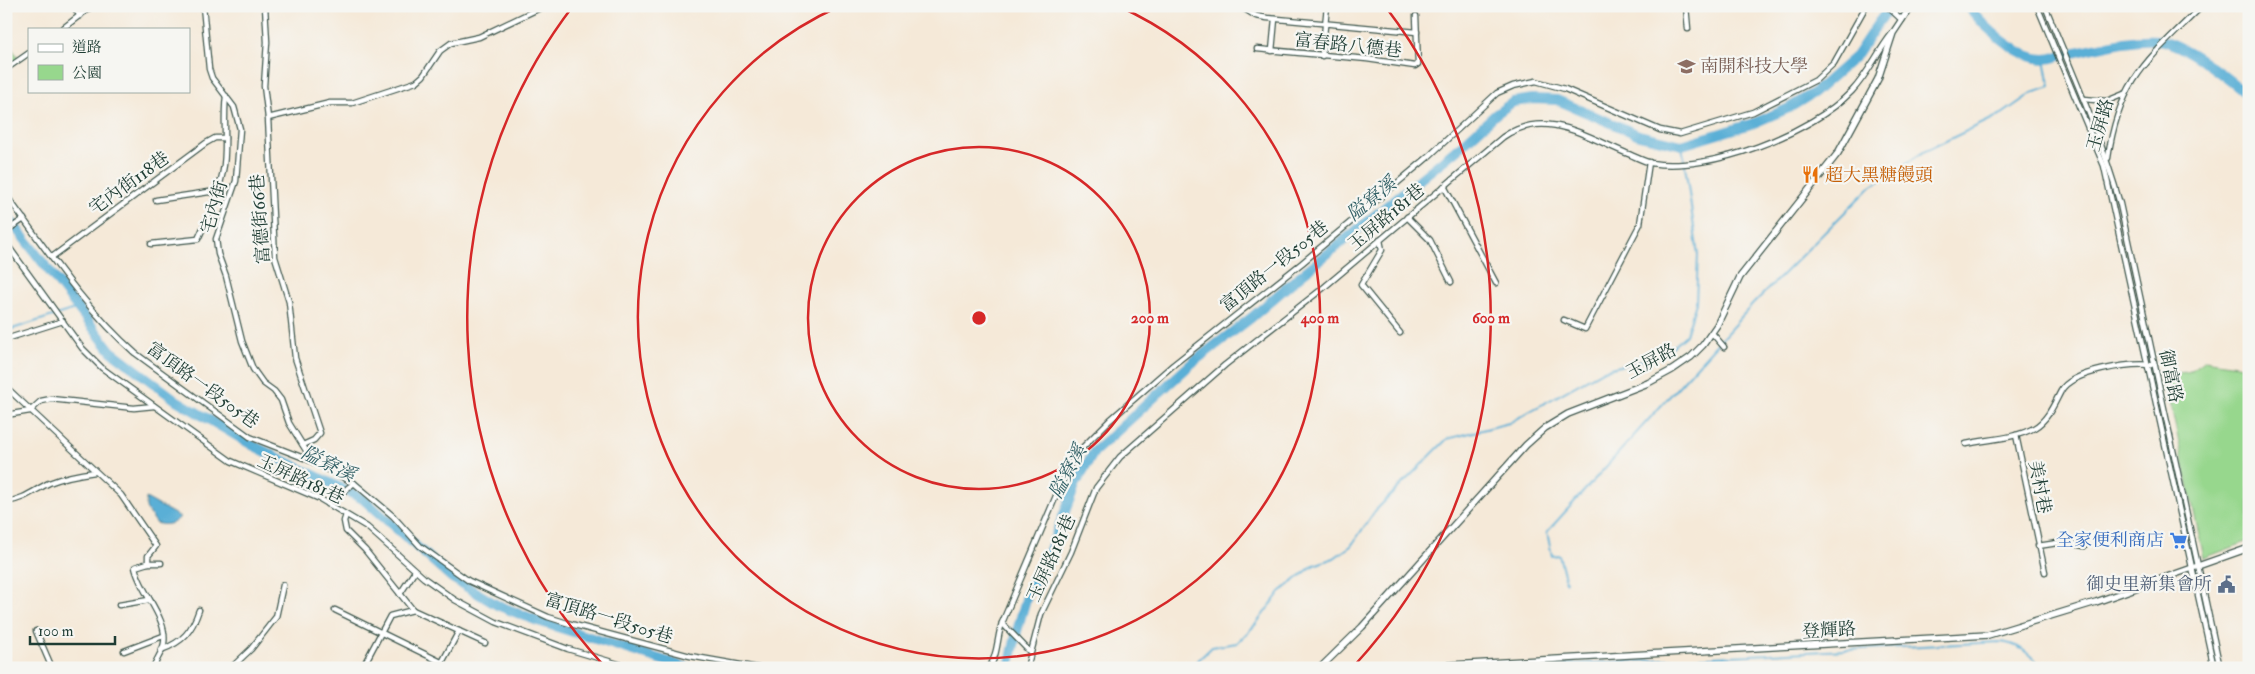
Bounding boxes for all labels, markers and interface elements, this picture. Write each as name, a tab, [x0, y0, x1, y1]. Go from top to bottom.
legend	[28, 28, 190, 92]
street label: 富春路八德巷	[1293, 28, 1403, 63]
text: 道路	[72, 38, 102, 57]
place label: 南開科技大學	[1700, 55, 1808, 78]
school or university icon: 南開科技大學	[1676, 56, 1696, 76]
text: 公園	[72, 64, 102, 83]
street label: 玉屏路	[2082, 96, 2119, 154]
street label: 宅內街118巷	[85, 147, 174, 220]
place label: 超大黑糖饅頭	[1825, 164, 1933, 187]
restaurant icon: 超大黑糖饅頭	[1801, 165, 1821, 185]
water label: 隘寮溪	[1342, 170, 1403, 226]
street label: 富德街66巷	[246, 173, 275, 265]
street label: 宅內街	[196, 178, 233, 236]
street label: 玉屏路181巷	[1343, 179, 1429, 256]
street label: 富頂路一段505巷	[1215, 216, 1333, 317]
centre of rings	[970, 309, 988, 327]
text: 200 m	[1131, 309, 1169, 328]
text: 400 m	[1300, 309, 1339, 328]
text: 600 m	[1472, 309, 1510, 328]
street label: 富頂路一段505巷	[142, 337, 263, 434]
street label: 玉屏路	[1622, 339, 1680, 384]
street label: 御富路	[2154, 347, 2187, 405]
water label: 隘寮溪	[1044, 439, 1093, 502]
water label: 隘寮溪	[298, 441, 361, 488]
street label: 玉屏路181巷	[254, 449, 348, 510]
street label: 美村巷	[2023, 458, 2056, 516]
street label: 玉屏路181巷	[1022, 511, 1081, 605]
place label: 全家便利商店	[2056, 529, 2164, 552]
supermarket icon: 全家便利商店	[2168, 530, 2188, 550]
place label: 御史里新集會所	[2086, 573, 2212, 596]
public building icon: 御史里新集會所	[2216, 574, 2236, 594]
street label: 富頂路一段505巷	[542, 588, 676, 649]
scale bar	[30, 614, 115, 646]
street label: 登輝路	[1801, 618, 1857, 643]
text: 100 m	[38, 622, 74, 641]

